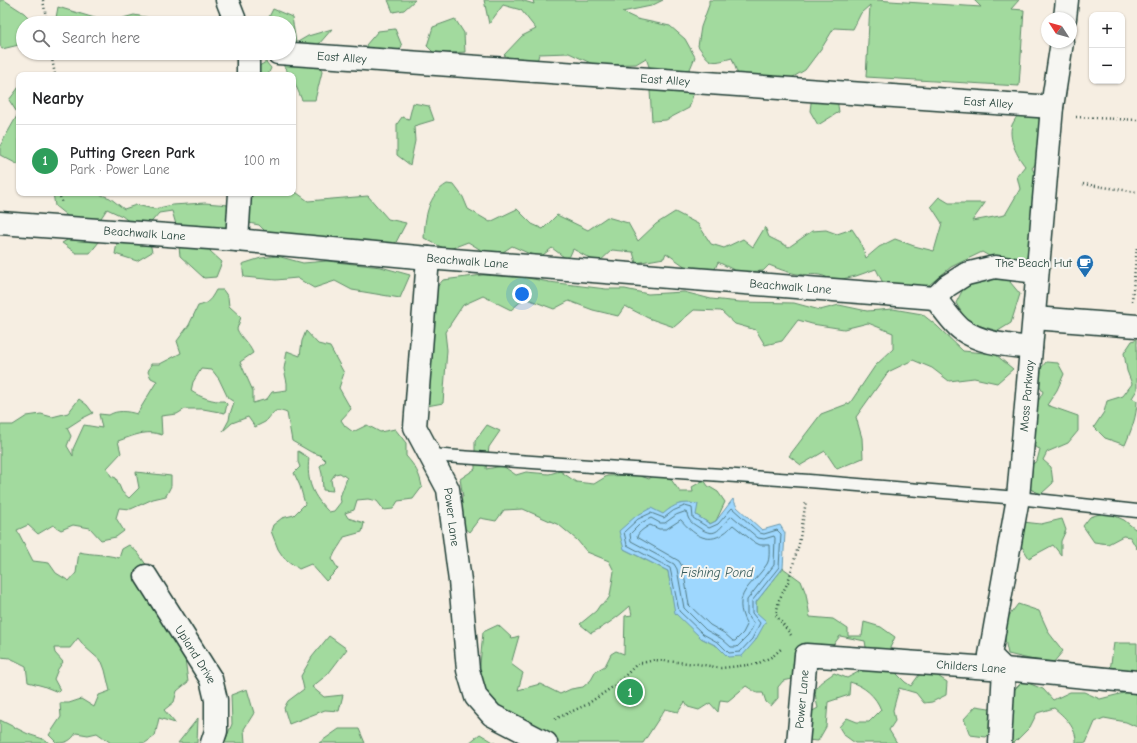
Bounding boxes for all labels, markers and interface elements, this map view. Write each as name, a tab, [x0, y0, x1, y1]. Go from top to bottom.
north arrow	[1041, 12, 1077, 48]
map controls	[1089, 12, 1125, 84]
button: +	[1089, 12, 1125, 48]
search box	[16, 16, 296, 60]
icon: search	[30, 27, 52, 49]
text: Search here	[62, 29, 140, 47]
button: −	[1089, 48, 1125, 84]
street label: East Alley	[317, 49, 368, 66]
street label: East Alley	[640, 71, 691, 89]
text: Nearby	[32, 89, 83, 108]
street label: East Alley	[963, 94, 1014, 111]
text: Putting Green Park	[70, 144, 195, 162]
text: 1	[42, 153, 48, 168]
text: 100 m	[244, 153, 280, 168]
text: Park · Power Lane	[70, 162, 170, 177]
street label: Beachwalk Lane	[103, 223, 186, 243]
street label: Beachwalk Lane	[426, 251, 509, 271]
cafe icon: The Beach Hut	[1075, 253, 1095, 278]
place label: The Beach Hut	[995, 256, 1073, 270]
street label: Beachwalk Lane	[749, 276, 832, 297]
your location	[512, 284, 532, 304]
street label: Moss Parkway	[1017, 359, 1037, 432]
street label: Power Lane	[441, 487, 462, 547]
water label: Fishing Pond	[681, 565, 754, 580]
street label: Upland Drive	[172, 623, 219, 685]
street label: Childers Lane	[936, 657, 1007, 676]
street label: Power Lane	[792, 669, 812, 729]
pin: 1	[617, 677, 643, 707]

